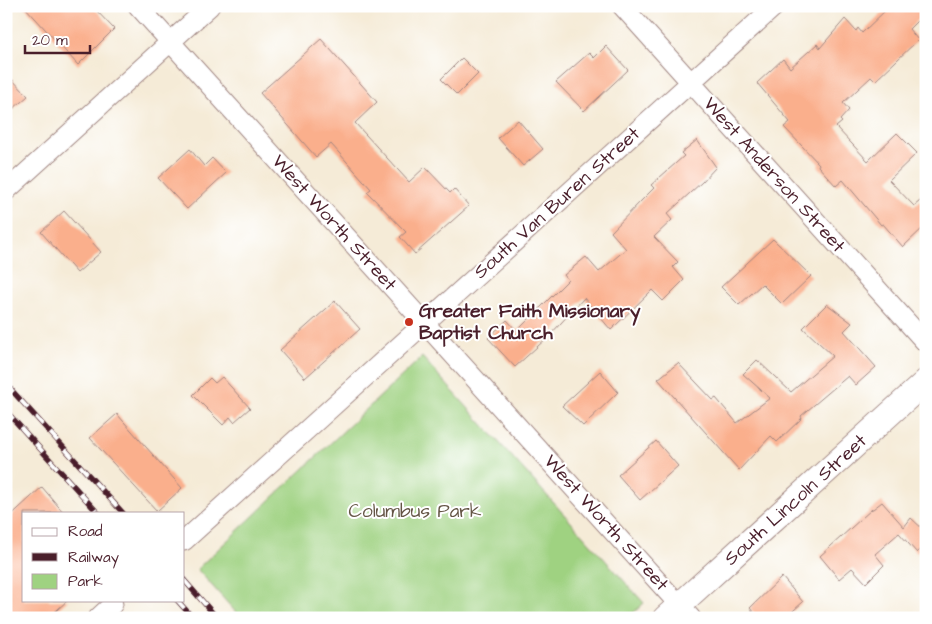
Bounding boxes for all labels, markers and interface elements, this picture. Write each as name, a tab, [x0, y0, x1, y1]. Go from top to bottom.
scale bar	[25, 22, 90, 54]
text: 20 m	[32, 30, 68, 51]
street label: West Anderson Street	[697, 91, 852, 259]
street label: South Van Buren Street	[468, 121, 646, 285]
street label: West Worth Street	[265, 149, 403, 297]
place label: Greater Faith Missionary Baptist Church	[419, 298, 641, 347]
marker: Greater Faith Missionary Baptist Church	[403, 316, 415, 328]
street label: South Lincoln Street	[718, 428, 873, 572]
street label: West Worth Street	[537, 449, 675, 597]
park label: Columbus Park	[349, 498, 482, 525]
legend	[22, 512, 185, 602]
text: Road	[68, 521, 103, 542]
text: Railway	[68, 547, 119, 569]
text: Park	[68, 571, 103, 592]

